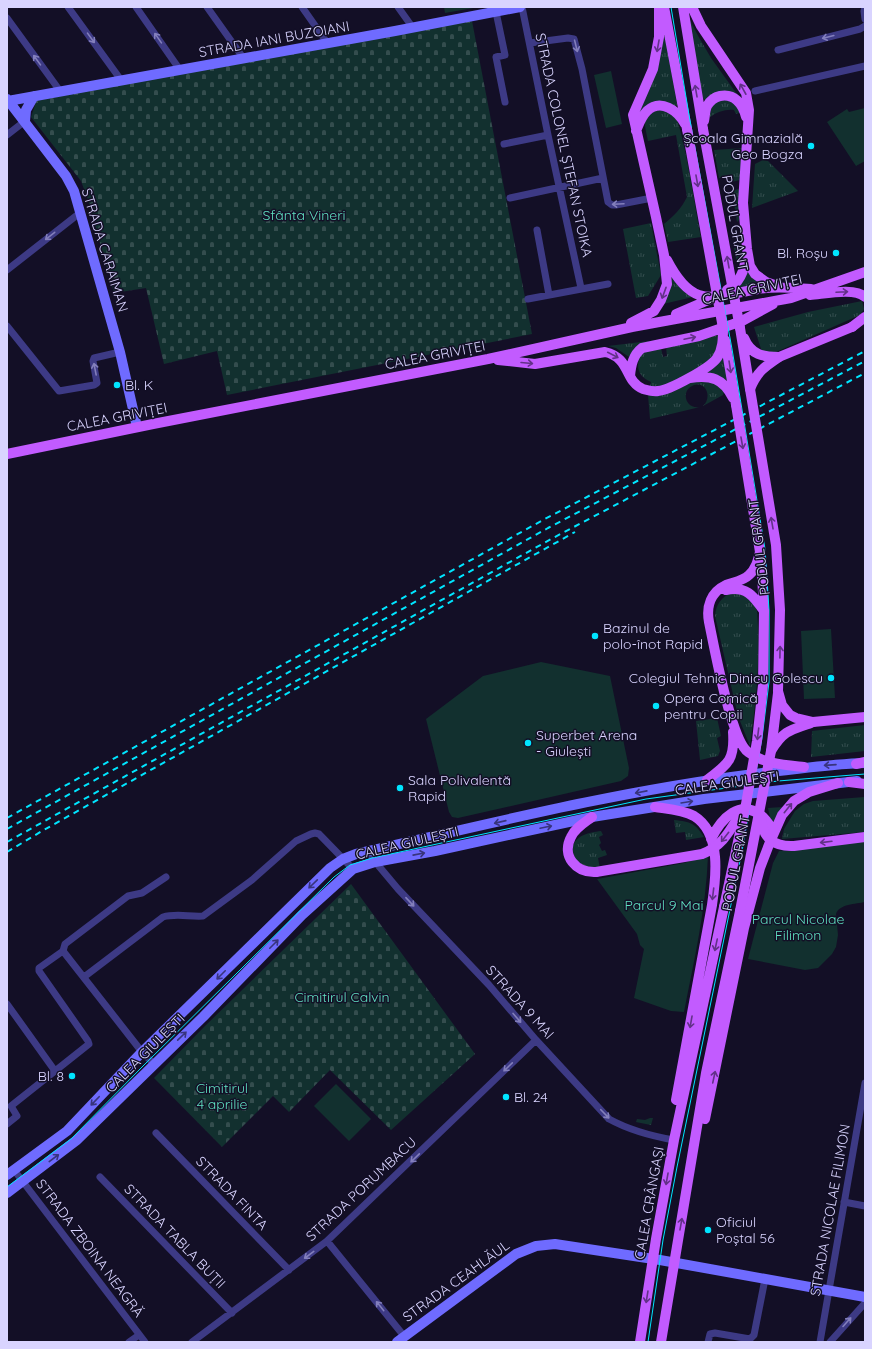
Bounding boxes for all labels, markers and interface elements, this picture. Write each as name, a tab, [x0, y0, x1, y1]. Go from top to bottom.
street label: STRADA IANI BUZOIANI	[197, 17, 351, 61]
street label: STRADA COLONEL ȘTEFAN STOIKA	[531, 31, 597, 259]
one-way arrow	[87, 33, 95, 44]
one-way arrow	[154, 33, 162, 44]
one-way arrow	[822, 34, 835, 41]
one-way arrow	[573, 39, 580, 52]
one-way arrow	[653, 39, 661, 52]
one-way arrow	[33, 54, 41, 65]
one-way arrow	[739, 83, 746, 95]
one-way arrow	[692, 84, 700, 97]
place label: Școala Gimnazială Geo Bogza	[683, 129, 803, 163]
marker: Școala Gimnazială Geo Bogza	[806, 141, 816, 151]
one-way arrow	[693, 174, 701, 187]
street label: PODUL GRANT	[718, 174, 752, 272]
street label: STRADA CARAIMAN	[78, 186, 132, 314]
one-way arrow	[612, 200, 625, 208]
park label: Sfânta Vineri	[262, 206, 346, 224]
one-way arrow	[45, 232, 56, 240]
place label: Bl. Roșu	[777, 244, 828, 262]
marker: Bl. Roșu	[831, 248, 841, 258]
one-way arrow	[723, 256, 731, 269]
street label: CALEA GRIVIȚEI	[700, 270, 804, 308]
one-way arrow	[660, 287, 667, 300]
one-way arrow	[835, 288, 848, 296]
one-way arrow	[683, 334, 696, 342]
street label: CALEA GRIVIȚEI	[383, 336, 487, 374]
one-way arrow	[607, 352, 619, 359]
one-way arrow	[520, 359, 533, 366]
one-way arrow	[726, 360, 734, 373]
one-way arrow	[91, 363, 99, 376]
place label: Bl. K	[125, 376, 153, 394]
marker: Bl. K	[112, 380, 122, 390]
street label: CALEA GRIVIȚEI	[65, 398, 169, 436]
one-way arrow	[739, 436, 747, 449]
street label: PODUL GRANT	[744, 498, 774, 596]
one-way arrow	[768, 517, 776, 530]
place label: Bazinul de polo-înot Rapid	[603, 619, 703, 653]
marker: Bazinul de polo-înot Rapid	[590, 631, 600, 641]
one-way arrow	[776, 646, 784, 659]
place label: Colegiul Tehnic Dinicu Golescu	[629, 669, 823, 687]
marker: Colegiul Tehnic Dinicu Golescu	[826, 673, 836, 683]
place label: Opera Comică pentru Copii	[664, 689, 758, 723]
marker: Opera Comică pentru Copii	[651, 701, 661, 711]
place label: Superbet Arena - Giulești	[536, 726, 637, 760]
one-way arrow	[754, 727, 762, 740]
marker: Superbet Arena - Giulești	[523, 738, 533, 748]
one-way arrow	[824, 762, 837, 769]
street label: CALEA GIULEȘTI	[674, 767, 780, 799]
place label: Sala Polivalentă Rapid	[408, 771, 511, 805]
marker: Sala Polivalentă Rapid	[395, 783, 405, 793]
one-way arrow	[635, 788, 648, 796]
one-way arrow	[681, 798, 694, 806]
one-way arrow	[784, 802, 792, 813]
street label: PODUL GRANT	[718, 814, 754, 912]
one-way arrow	[494, 818, 507, 826]
street label: CALEA GIULEȘTI	[354, 822, 460, 864]
one-way arrow	[539, 822, 552, 830]
one-way arrow	[721, 831, 730, 842]
one-way arrow	[820, 838, 833, 846]
one-way arrow	[412, 850, 425, 858]
one-way arrow	[308, 879, 318, 889]
one-way arrow	[709, 887, 717, 900]
park label: Parcul 9 Mai	[625, 896, 703, 914]
one-way arrow	[405, 897, 415, 907]
park label: Parcul Nicolae Filimon	[752, 910, 844, 944]
one-way arrow	[711, 938, 719, 951]
one-way arrow	[269, 939, 279, 949]
street label: STRADA 9 MAI	[482, 961, 558, 1043]
one-way arrow	[216, 970, 226, 980]
park label: Cimitirul Calvin	[294, 988, 390, 1006]
street label: CALEA GIULEȘTI	[102, 1010, 188, 1096]
one-way arrow	[513, 1013, 522, 1024]
one-way arrow	[687, 1015, 695, 1028]
one-way arrow	[177, 1032, 187, 1041]
one-way arrow	[503, 1062, 513, 1072]
place label: Bl. 8	[38, 1067, 64, 1085]
marker: Bl. 8	[67, 1071, 77, 1081]
one-way arrow	[710, 1071, 718, 1084]
park label: Cimitirul 4 aprilie	[196, 1079, 248, 1113]
place label: Bl. 24	[514, 1088, 548, 1106]
marker: Bl. 24	[501, 1092, 511, 1102]
one-way arrow	[91, 1096, 100, 1106]
one-way arrow	[600, 1109, 610, 1119]
street label: STRADA NICOLAE FILIMON	[806, 1123, 854, 1297]
street label: STRADA PORUMBACU	[302, 1133, 420, 1245]
street label: CALEA CRÂNGAȘI	[630, 1145, 668, 1261]
street label: STRADA FINTA	[192, 1152, 272, 1234]
one-way arrow	[410, 1153, 420, 1162]
one-way arrow	[48, 1154, 59, 1162]
one-way arrow	[663, 1172, 671, 1185]
street label: STRADA ZBOINA NEAGRĂ	[32, 1175, 148, 1321]
street label: STRADA TABLA BUȚII	[120, 1180, 230, 1292]
place label: Oficiul Poștal 56	[716, 1213, 775, 1247]
one-way arrow	[677, 1218, 685, 1231]
marker: Oficiul Poștal 56	[703, 1225, 713, 1235]
street label: STRADA CEAHLĂUL	[399, 1236, 513, 1326]
one-way arrow	[304, 1251, 315, 1260]
one-way arrow	[643, 1291, 651, 1304]
one-way arrow	[375, 1301, 384, 1312]
one-way arrow	[843, 1317, 852, 1328]

